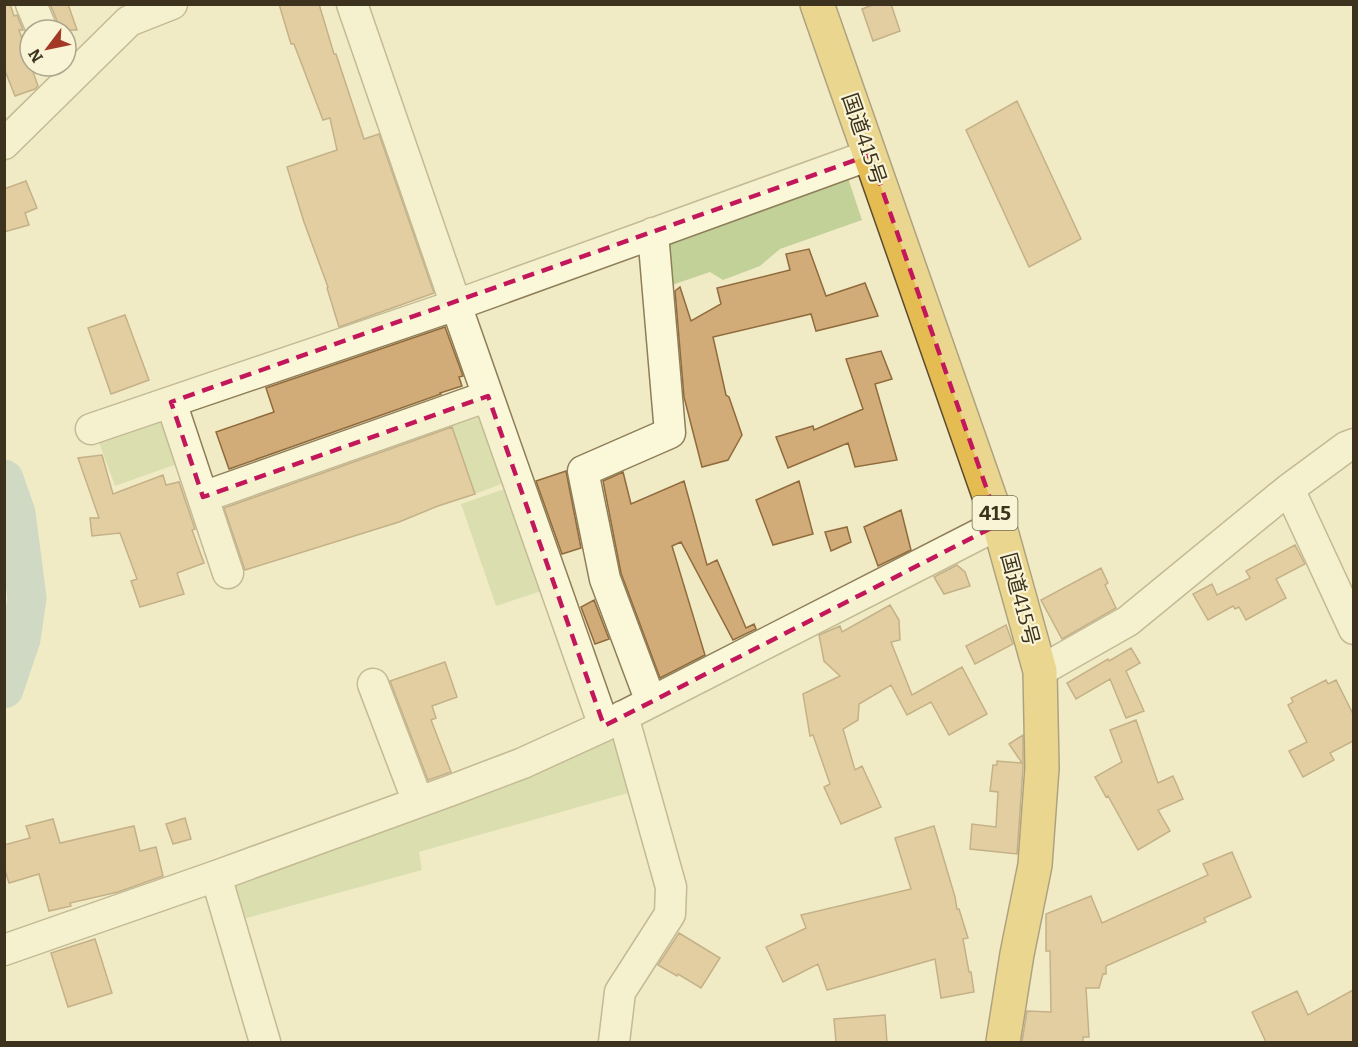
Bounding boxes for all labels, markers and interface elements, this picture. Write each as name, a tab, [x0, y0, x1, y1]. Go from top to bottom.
north arrow	[18, 18, 78, 78]
text: N	[24, 45, 47, 66]
street label: 国道415号	[836, 90, 892, 188]
road number: 415	[972, 496, 1018, 530]
street label: 国道415号	[995, 550, 1045, 648]

